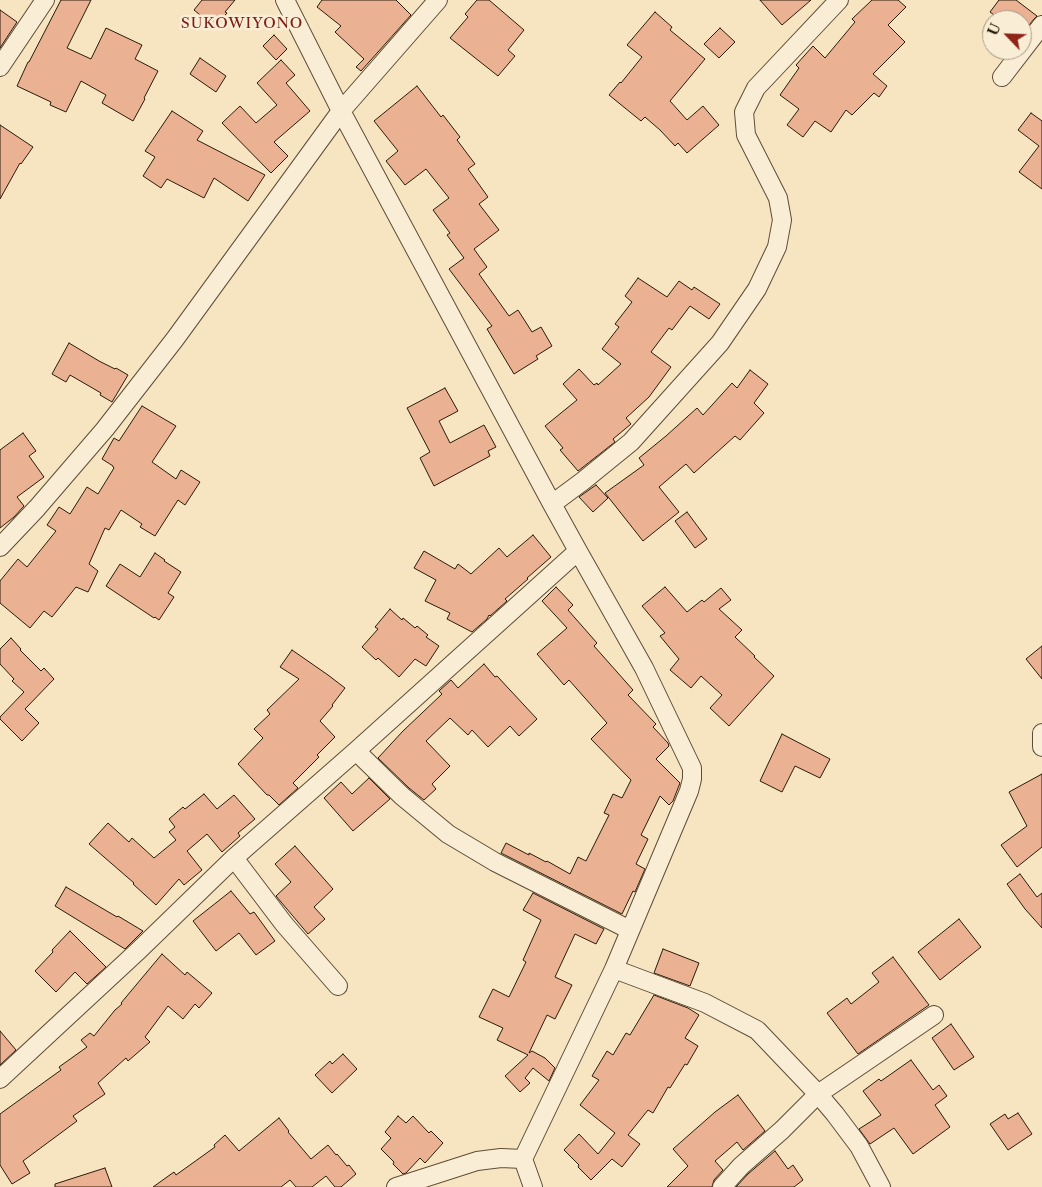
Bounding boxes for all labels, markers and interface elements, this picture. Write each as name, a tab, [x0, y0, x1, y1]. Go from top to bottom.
north arrow	[982, 10, 1032, 60]
district label: SUKOWIYONO	[179, 15, 305, 33]
text: U	[984, 20, 1005, 38]

